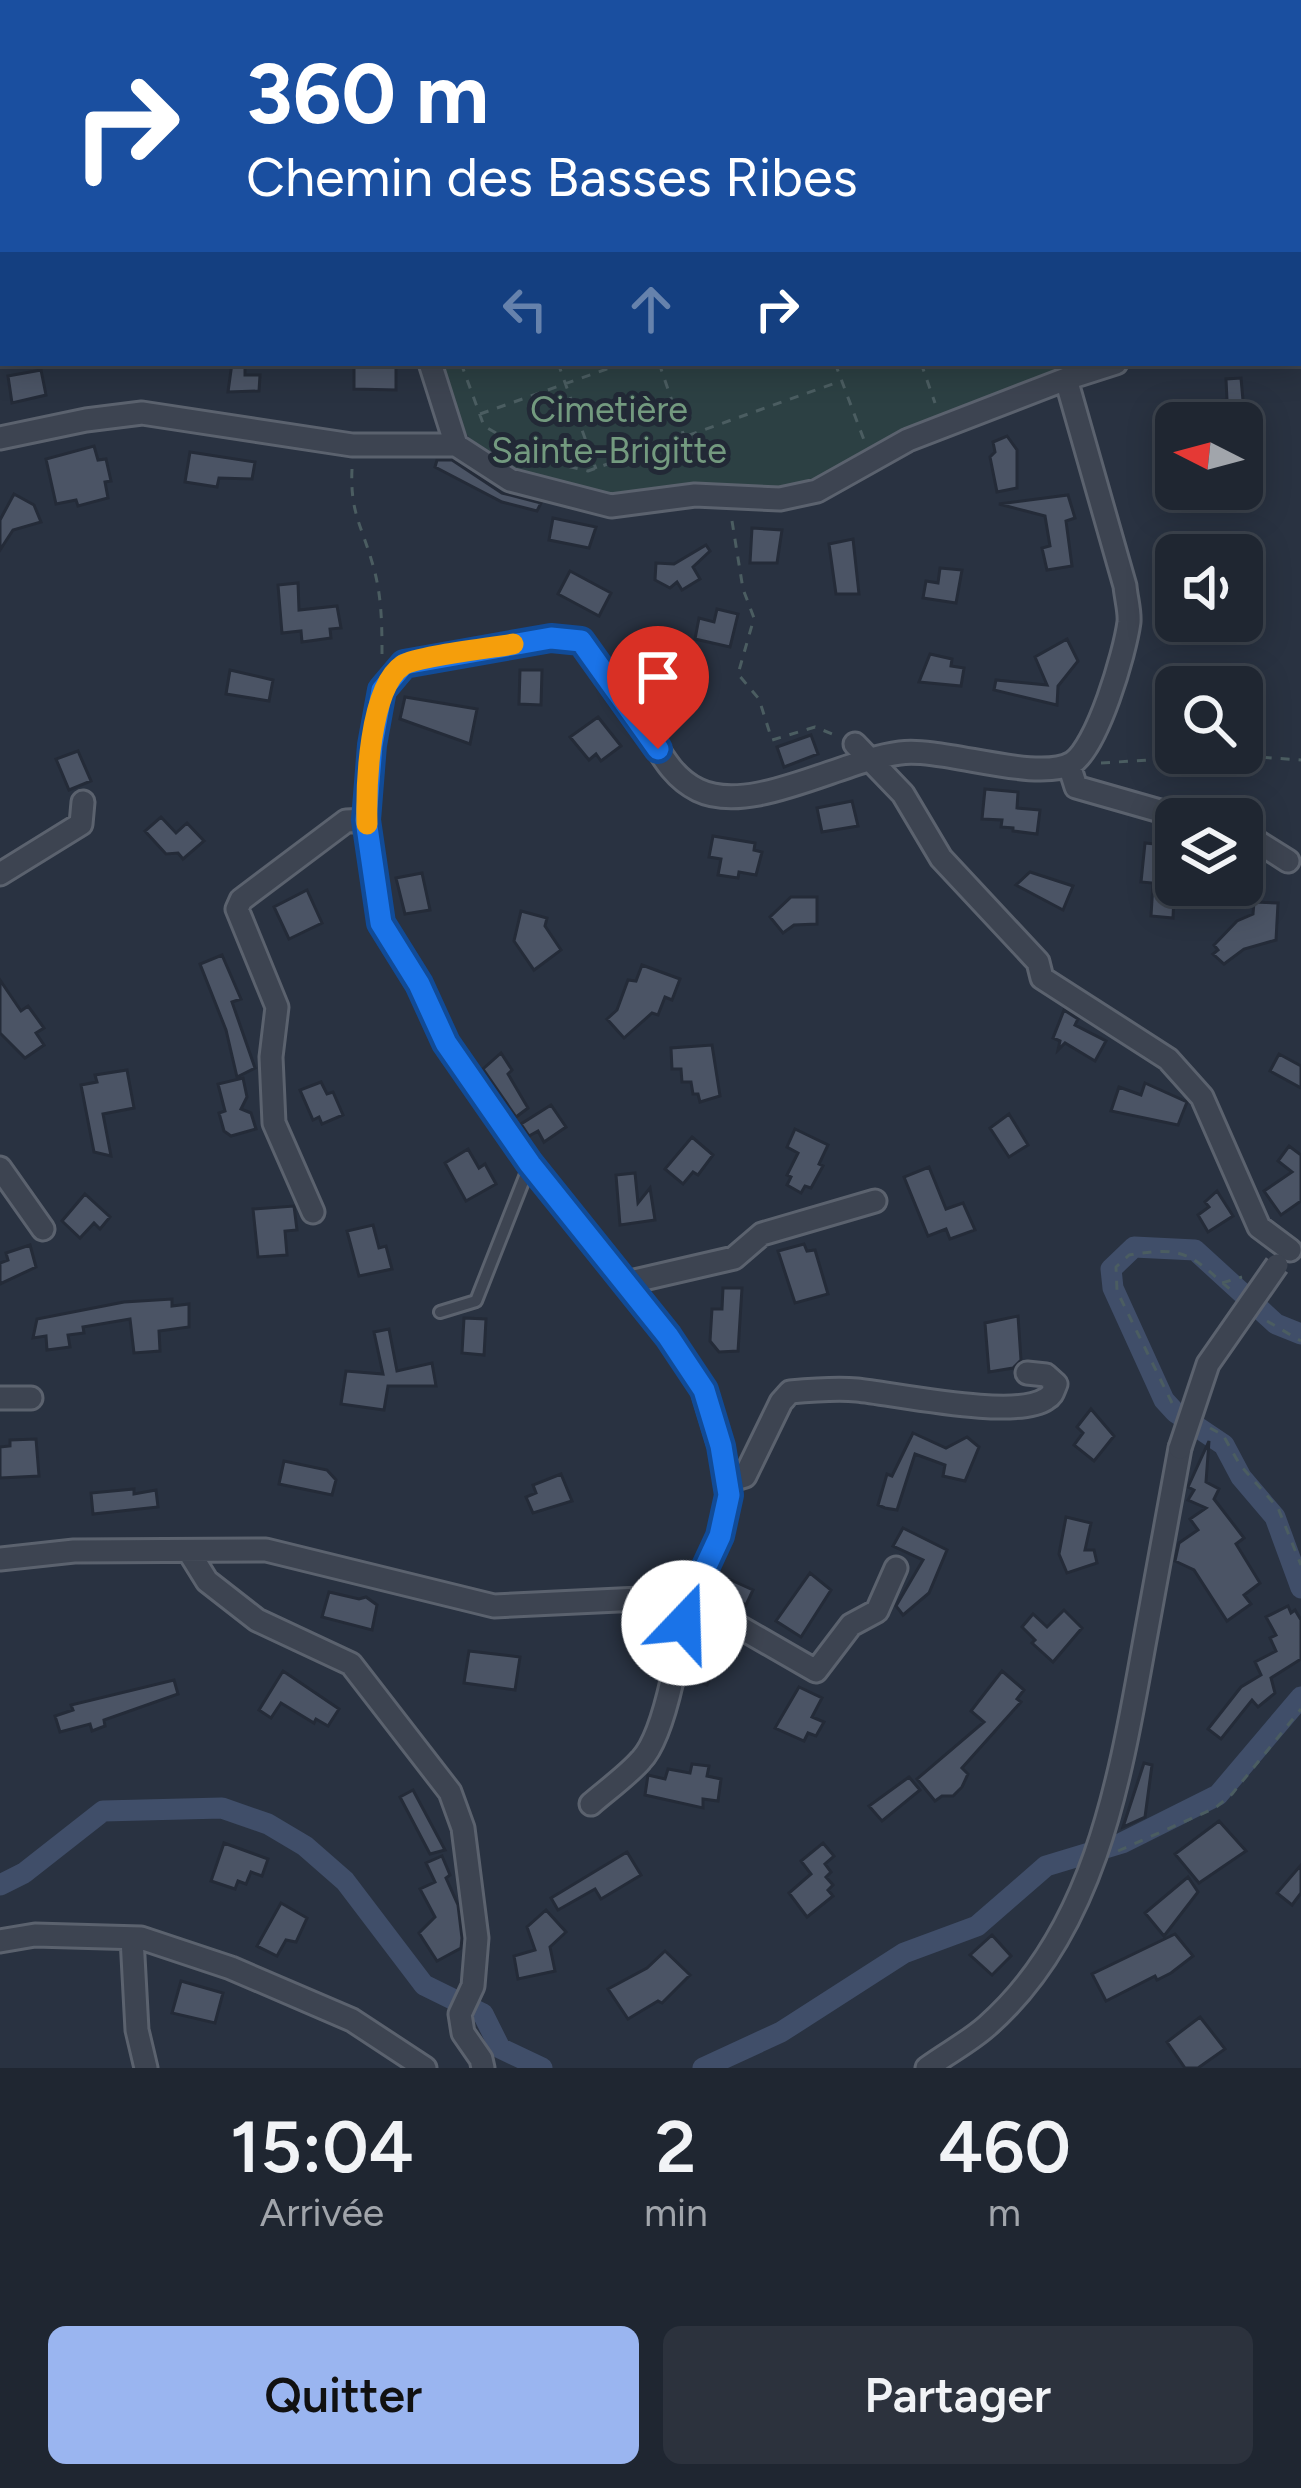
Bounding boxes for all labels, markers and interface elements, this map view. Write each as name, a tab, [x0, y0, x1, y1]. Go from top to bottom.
text: 360 m	[246, 43, 489, 144]
icon: right	[48, 48, 204, 204]
text: Chemin des Basses Ribes	[246, 145, 858, 210]
icon: left	[492, 276, 558, 342]
icon: ahead	[618, 276, 684, 342]
icon: right	[744, 276, 810, 342]
park label: Cimetière Sainte-Brigitte	[491, 388, 727, 472]
north arrow	[1155, 402, 1263, 510]
map controls	[1155, 402, 1263, 906]
button: sound	[1155, 534, 1263, 642]
pin	[607, 626, 709, 749]
icon: arrive	[625, 644, 691, 710]
button: search	[1155, 666, 1263, 774]
button: layers	[1155, 798, 1263, 906]
position arrow	[621, 1560, 747, 1686]
text: 15:04	[230, 2104, 414, 2190]
text: 2	[655, 2104, 696, 2190]
text: 460	[938, 2104, 1071, 2190]
text: Arrivée	[260, 2189, 384, 2236]
text: min	[644, 2189, 708, 2236]
text: m	[988, 2189, 1021, 2236]
button: Quitter	[48, 2326, 639, 2464]
button: Partager	[663, 2326, 1253, 2464]

